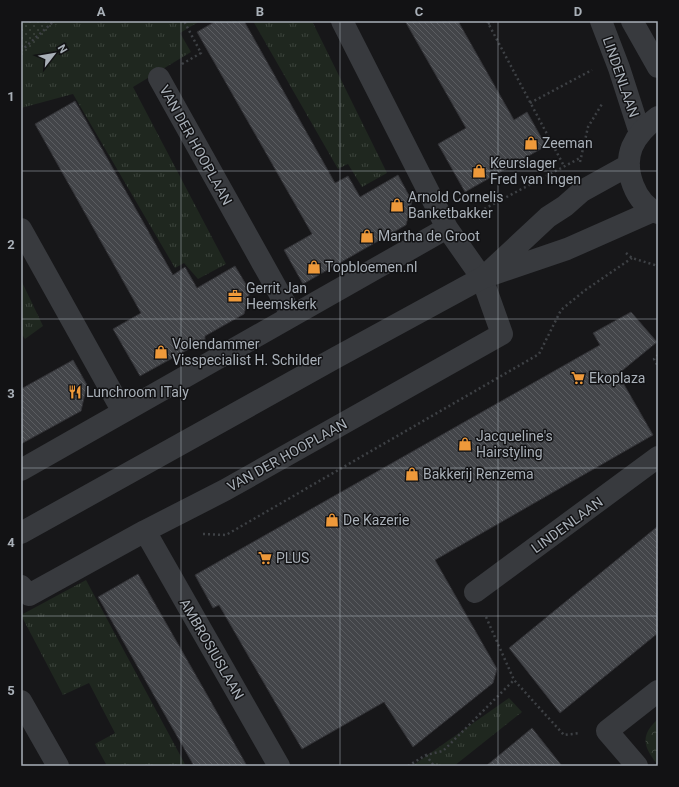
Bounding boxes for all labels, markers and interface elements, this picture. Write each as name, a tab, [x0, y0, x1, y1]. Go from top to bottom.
text: A	[97, 4, 106, 19]
text: B	[256, 4, 264, 19]
text: C	[415, 4, 424, 19]
text: D	[574, 4, 582, 19]
north arrow	[34, 34, 74, 74]
street label: LINDENLAAN	[600, 34, 642, 120]
text: N	[55, 42, 70, 56]
street label: VAN DER HOOPLAAN	[156, 82, 236, 208]
text: 1	[7, 89, 15, 104]
shop icon: Zeeman	[523, 135, 539, 151]
place label: Zeeman	[542, 135, 593, 151]
place label: Keurslager Fred van Ingen	[490, 155, 581, 187]
shop icon: Keurslager Fred van Ingen	[471, 163, 487, 179]
place label: Arnold Cornelis Banketbakker	[408, 189, 503, 221]
shop icon: Arnold Cornelis Banketbakker	[389, 197, 405, 213]
shop icon: Martha de Groot	[359, 228, 375, 244]
place label: Martha de Groot	[378, 228, 480, 244]
text: 2	[7, 237, 15, 252]
shop icon: Topbloemen.nl	[306, 259, 322, 275]
place label: Topbloemen.nl	[325, 259, 417, 275]
place label: Gerrit Jan Heemskerk	[246, 280, 317, 312]
office icon: Gerrit Jan Heemskerk	[227, 288, 243, 304]
place label: Volendammer Visspecialist H. Schilder	[172, 336, 322, 368]
shop icon: Volendammer Visspecialist H. Schilder	[153, 344, 169, 360]
supermarket icon: Ekoplaza	[570, 370, 586, 386]
place label: Ekoplaza	[589, 370, 645, 386]
restaurant icon: Lunchroom ITaly	[67, 384, 83, 400]
place label: Lunchroom ITaly	[86, 384, 189, 400]
text: 3	[7, 386, 15, 401]
street label: VAN DER HOOPLAAN	[224, 415, 350, 495]
place label: Jacqueline's Hairstyling	[476, 428, 553, 460]
shop icon: Jacqueline's Hairstyling	[457, 436, 473, 452]
shop icon: Bakkerij Renzema	[404, 466, 420, 482]
place label: Bakkerij Renzema	[423, 466, 534, 482]
street label: LINDENLAAN	[528, 494, 606, 556]
shop icon: De Kazerie	[324, 512, 340, 528]
place label: De Kazerie	[343, 512, 409, 528]
text: 4	[7, 535, 15, 550]
supermarket icon: PLUS	[257, 550, 273, 566]
place label: PLUS	[276, 550, 309, 566]
street label: AMBROSIUSLAAN	[177, 596, 247, 702]
text: 5	[7, 683, 15, 698]

